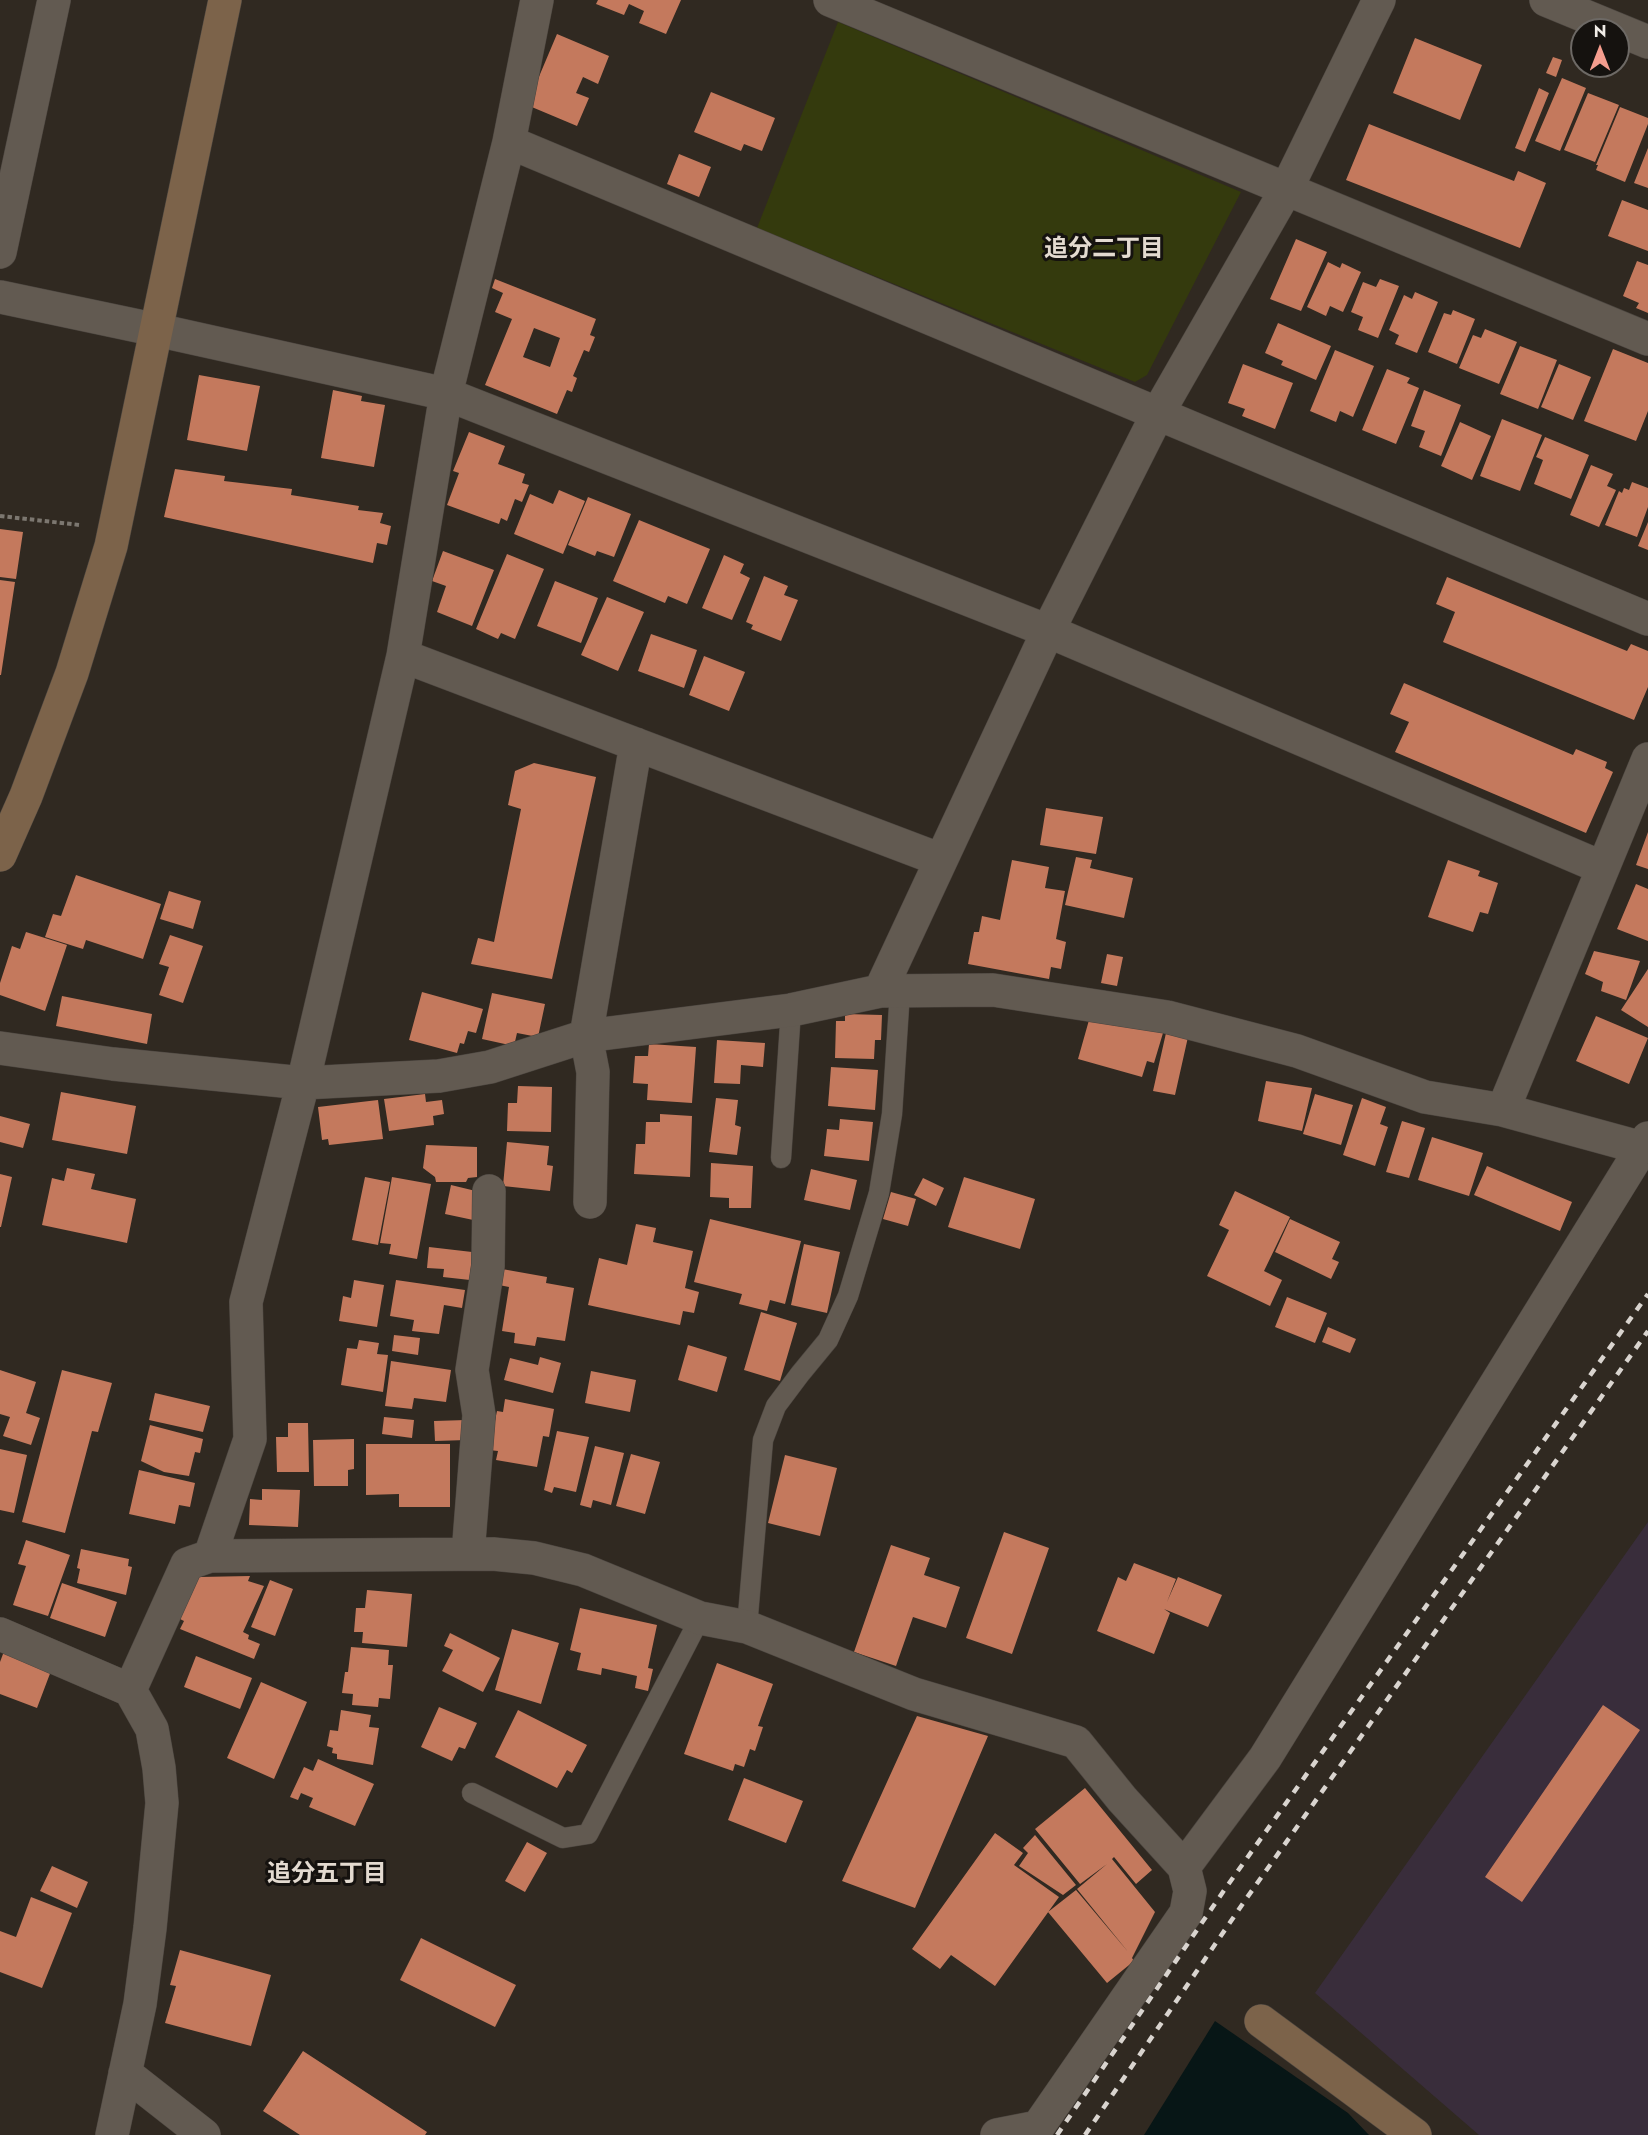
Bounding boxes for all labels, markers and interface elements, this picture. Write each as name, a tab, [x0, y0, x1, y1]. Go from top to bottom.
north arrow	[1570, 18, 1630, 78]
text: N	[1594, 20, 1606, 43]
district label: 追分二丁目	[1044, 236, 1164, 264]
district label: 追分五丁目	[267, 1861, 387, 1889]

